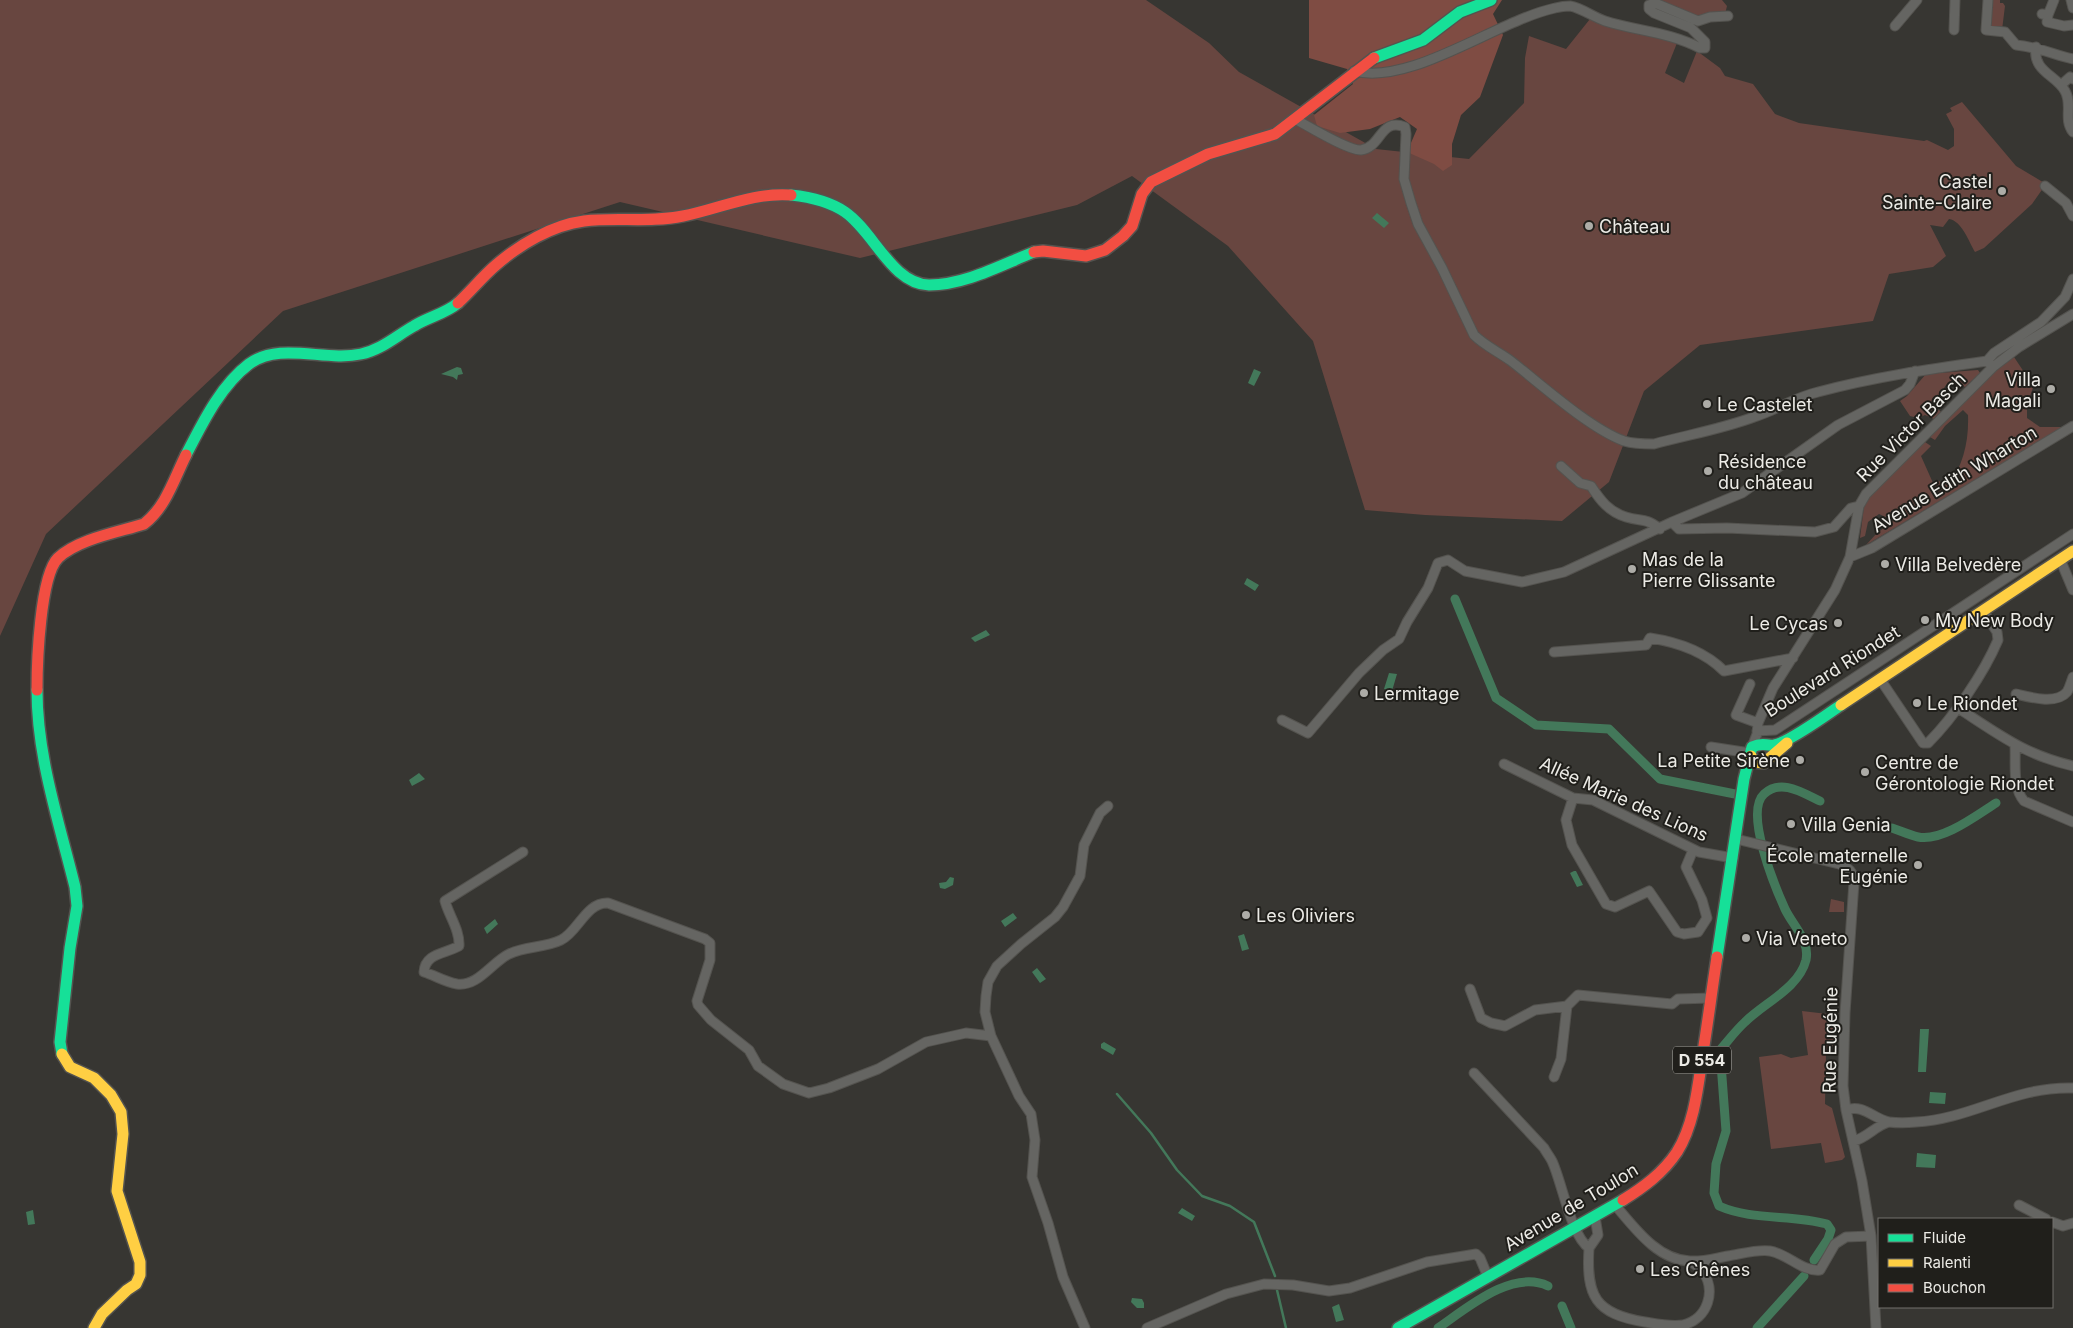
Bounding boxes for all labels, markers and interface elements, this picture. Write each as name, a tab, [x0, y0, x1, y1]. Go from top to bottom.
place label: Castel Sainte-Claire	[1882, 171, 1992, 213]
marker: Castel Sainte-Claire	[1996, 185, 2008, 197]
place label: Château	[1599, 216, 1670, 237]
marker: Château	[1583, 220, 1595, 232]
street label: Rue Victor Basch	[1852, 368, 1970, 486]
place label: Villa Magali	[1985, 369, 2041, 411]
marker: Villa Magali	[2045, 383, 2057, 395]
place label: Le Castelet	[1717, 394, 1813, 415]
marker: Le Castelet	[1701, 398, 1713, 410]
street label: Avenue Edith Wharton	[1868, 421, 2040, 537]
place label: Résidence du château	[1718, 451, 1813, 493]
marker: Résidence du château	[1702, 465, 1714, 477]
place label: Mas de la Pierre Glissante	[1642, 549, 1776, 591]
place label: Villa Belvedère	[1895, 554, 2021, 575]
marker: Villa Belvedère	[1879, 558, 1891, 570]
marker: Mas de la Pierre Glissante	[1626, 563, 1638, 575]
place label: My New Body	[1935, 610, 2054, 631]
place label: Le Cycas	[1749, 613, 1828, 634]
marker: My New Body	[1919, 614, 1931, 626]
marker: Le Cycas	[1832, 617, 1844, 629]
street label: Boulevard Riondet	[1761, 621, 1903, 721]
place label: Lermitage	[1374, 683, 1459, 704]
marker: Lermitage	[1358, 687, 1370, 699]
place label: Le Riondet	[1927, 693, 2018, 714]
marker: Le Riondet	[1911, 697, 1923, 709]
place label: La Petite Sirène	[1657, 750, 1790, 771]
street label: Allée Marie des Lions	[1537, 752, 1711, 846]
place label: Centre de Gérontologie Riondet	[1875, 752, 2054, 794]
marker: La Petite Sirène	[1794, 754, 1806, 766]
marker: Centre de Gérontologie Riondet	[1859, 766, 1871, 778]
place label: Villa Genia	[1801, 814, 1891, 835]
marker: Villa Genia	[1785, 818, 1797, 830]
place label: École maternelle Eugénie	[1767, 844, 1908, 887]
marker: École maternelle Eugénie	[1912, 859, 1924, 871]
place label: Les Oliviers	[1256, 905, 1355, 926]
marker: Les Oliviers	[1240, 909, 1252, 921]
place label: Via Veneto	[1756, 928, 1848, 949]
marker: Via Veneto	[1740, 932, 1752, 944]
street label: Rue Eugénie	[1819, 987, 1841, 1093]
road number: D 554	[1673, 1046, 1731, 1074]
street label: Avenue de Toulon	[1500, 1159, 1642, 1255]
legend	[1878, 1218, 2053, 1308]
text: Fluide	[1923, 1228, 1966, 1247]
text: Ralenti	[1923, 1253, 1971, 1272]
place label: Les Chênes	[1650, 1259, 1750, 1280]
marker: Les Chênes	[1634, 1263, 1646, 1275]
text: Bouchon	[1923, 1278, 1986, 1297]

